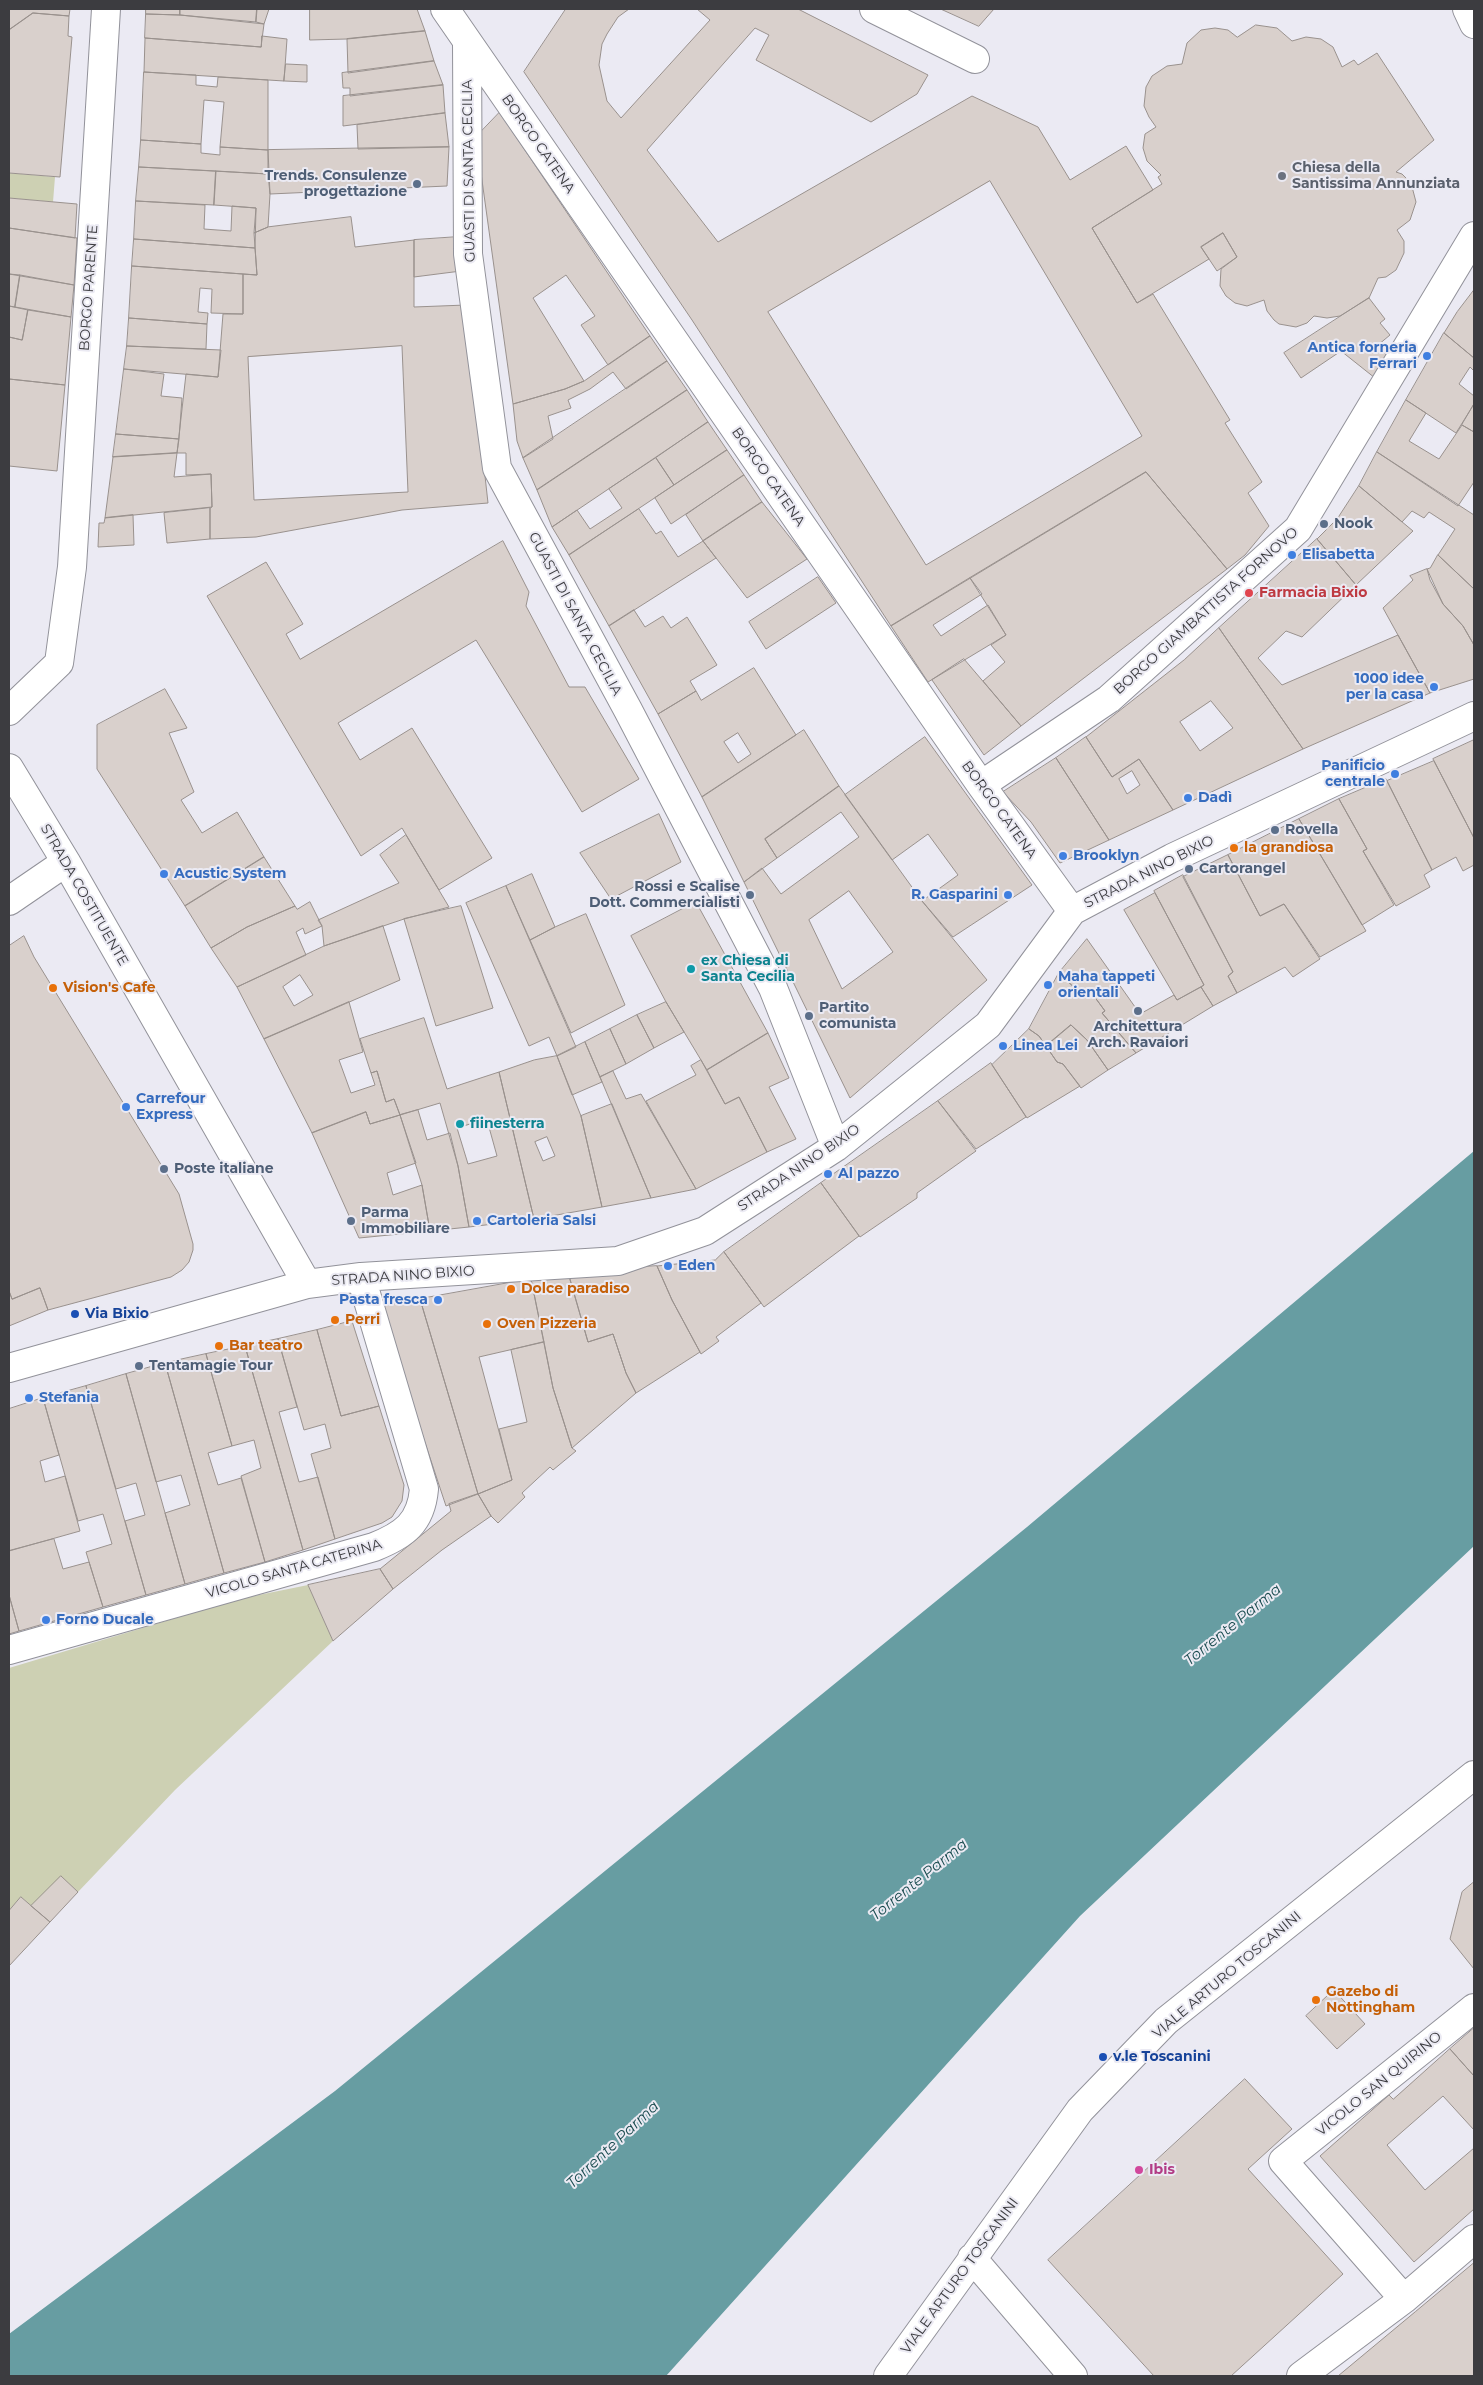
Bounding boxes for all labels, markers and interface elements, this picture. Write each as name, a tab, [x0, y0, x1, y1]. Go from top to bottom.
street label: GUASTI DI SANTA CECILIA	[459, 79, 479, 263]
street label: BORGO CATENA	[498, 91, 578, 197]
place label: Chiesa della Santissima Annunziata	[1292, 160, 1460, 192]
place label: Trends. Consulenze progettazione	[264, 168, 407, 200]
marker: Chiesa della Santissima Annunziata	[1276, 170, 1288, 182]
marker: Trends. Consulenze progettazione	[411, 178, 423, 190]
street label: BORGO PARENTE	[76, 224, 102, 352]
place label: Antica forneria Ferrari	[1308, 340, 1417, 372]
marker: Antica forneria Ferrari	[1421, 350, 1433, 362]
street label: BORGO CATENA	[728, 424, 808, 530]
place label: Nook	[1334, 516, 1373, 532]
marker: Nook	[1318, 518, 1330, 530]
street label: BORGO GIAMBATTISTA FORNOVO	[1110, 524, 1302, 698]
street label: GUASTI DI SANTA CECILIA	[525, 529, 625, 699]
place label: Elisabetta	[1302, 547, 1375, 563]
marker: Elisabetta	[1286, 549, 1298, 561]
place label: Farmacia Bixio	[1259, 585, 1367, 601]
marker: Farmacia Bixio	[1243, 587, 1255, 599]
place label: 1000 idee per la casa	[1346, 671, 1424, 704]
marker: 1000 idee per la casa	[1428, 681, 1440, 693]
street label: BORGO CATENA	[958, 758, 1040, 862]
place label: Panificio centrale	[1321, 758, 1385, 790]
marker: Panificio centrale	[1389, 768, 1401, 780]
place label: Dadì	[1198, 790, 1232, 806]
marker: Dadì	[1182, 792, 1194, 804]
street label: STRADA COSTITUENTE	[37, 821, 131, 969]
place label: Rovella	[1285, 822, 1338, 838]
marker: Rovella	[1269, 824, 1281, 836]
street label: STRADA NINO BIXIO	[1081, 832, 1217, 912]
place label: la grandiosa	[1244, 840, 1334, 856]
marker: la grandiosa	[1228, 842, 1240, 854]
place label: Brooklyn	[1073, 848, 1139, 864]
marker: Brooklyn	[1057, 850, 1069, 862]
place label: Cartorangel	[1199, 861, 1286, 877]
marker: Cartorangel	[1183, 863, 1195, 875]
place label: Acustic System	[174, 866, 287, 882]
marker: Acustic System	[158, 868, 170, 880]
place label: Rossi e Scalise Dott. Commercialisti	[589, 879, 740, 912]
place label: R. Gasparini	[911, 887, 998, 903]
marker: Rossi e Scalise Dott. Commercialisti	[744, 889, 756, 901]
marker: R. Gasparini	[1002, 889, 1014, 901]
place label: ex Chiesa di Santa Cecilia	[701, 953, 795, 986]
marker: ex Chiesa di Santa Cecilia	[685, 963, 697, 975]
place label: Maha tappeti orientali	[1058, 969, 1155, 1002]
marker: Maha tappeti orientali	[1042, 979, 1054, 991]
place label: Vision's Cafe	[63, 980, 156, 996]
marker: Vision's Cafe	[47, 982, 59, 994]
place label: Partito comunista	[819, 1000, 896, 1032]
marker: Architettura Arch. Ravaiori	[1132, 1005, 1144, 1017]
marker: Partito comunista	[803, 1010, 815, 1022]
place label: Architettura Arch. Ravaiori	[1087, 1019, 1189, 1052]
place label: Linea Lei	[1013, 1038, 1078, 1054]
marker: Linea Lei	[997, 1040, 1009, 1052]
place label: Carrefour Express	[136, 1091, 206, 1124]
marker: Carrefour Express	[120, 1101, 132, 1113]
place label: fiinesterra	[470, 1116, 545, 1132]
marker: fiinesterra	[454, 1118, 466, 1130]
street label: STRADA NINO BIXIO	[735, 1121, 863, 1215]
place label: Poste italiane	[174, 1161, 274, 1177]
marker: Poste italiane	[158, 1163, 170, 1175]
place label: Al pazzo	[838, 1166, 899, 1182]
marker: Al pazzo	[822, 1168, 834, 1180]
place label: Parma Immobiliare	[361, 1205, 450, 1238]
place label: Cartoleria Salsi	[487, 1213, 596, 1229]
marker: Parma Immobiliare	[345, 1215, 357, 1227]
marker: Cartoleria Salsi	[471, 1215, 483, 1227]
place label: Eden	[678, 1258, 716, 1274]
marker: Eden	[662, 1260, 674, 1272]
street label: STRADA NINO BIXIO	[331, 1263, 475, 1289]
place label: Dolce paradiso	[521, 1281, 630, 1297]
marker: Dolce paradiso	[505, 1283, 517, 1295]
place label: Pasta fresca	[339, 1292, 428, 1308]
marker: Pasta fresca	[432, 1294, 444, 1306]
place label: Via Bixio	[85, 1306, 149, 1322]
marker: Via Bixio	[69, 1308, 81, 1320]
place label: Perri	[345, 1312, 380, 1328]
marker: Perri	[329, 1314, 341, 1326]
place label: Oven Pizzeria	[497, 1316, 597, 1332]
marker: Oven Pizzeria	[481, 1318, 493, 1330]
place label: Bar teatro	[229, 1338, 303, 1354]
marker: Bar teatro	[213, 1340, 225, 1352]
place label: Tentamagie Tour	[149, 1358, 273, 1374]
marker: Tentamagie Tour	[133, 1360, 145, 1372]
place label: Stefania	[39, 1390, 99, 1406]
marker: Stefania	[23, 1392, 35, 1404]
street label: VICOLO SANTA CATERINA	[204, 1536, 384, 1602]
water label: Torrente Parma	[1181, 1580, 1285, 1670]
place label: Forno Ducale	[56, 1612, 154, 1628]
marker: Forno Ducale	[40, 1614, 52, 1626]
water label: Torrente Parma	[867, 1835, 971, 1925]
street label: VIALE ARTURO TOSCANINI	[1149, 1908, 1305, 2042]
place label: Gazebo di Nottingham	[1326, 1984, 1415, 2016]
marker: Gazebo di Nottingham	[1310, 1994, 1322, 2006]
street label: VICOLO SAN QUIRINO	[1313, 2028, 1445, 2140]
place label: v.le Toscanini	[1113, 2049, 1211, 2065]
marker: v.le Toscanini	[1097, 2051, 1109, 2063]
water label: Torrente Parma	[563, 2098, 663, 2192]
place label: Ibis	[1149, 2162, 1175, 2178]
marker: Ibis	[1133, 2164, 1145, 2176]
street label: VIALE ARTURO TOSCANINI	[898, 2195, 1022, 2357]

